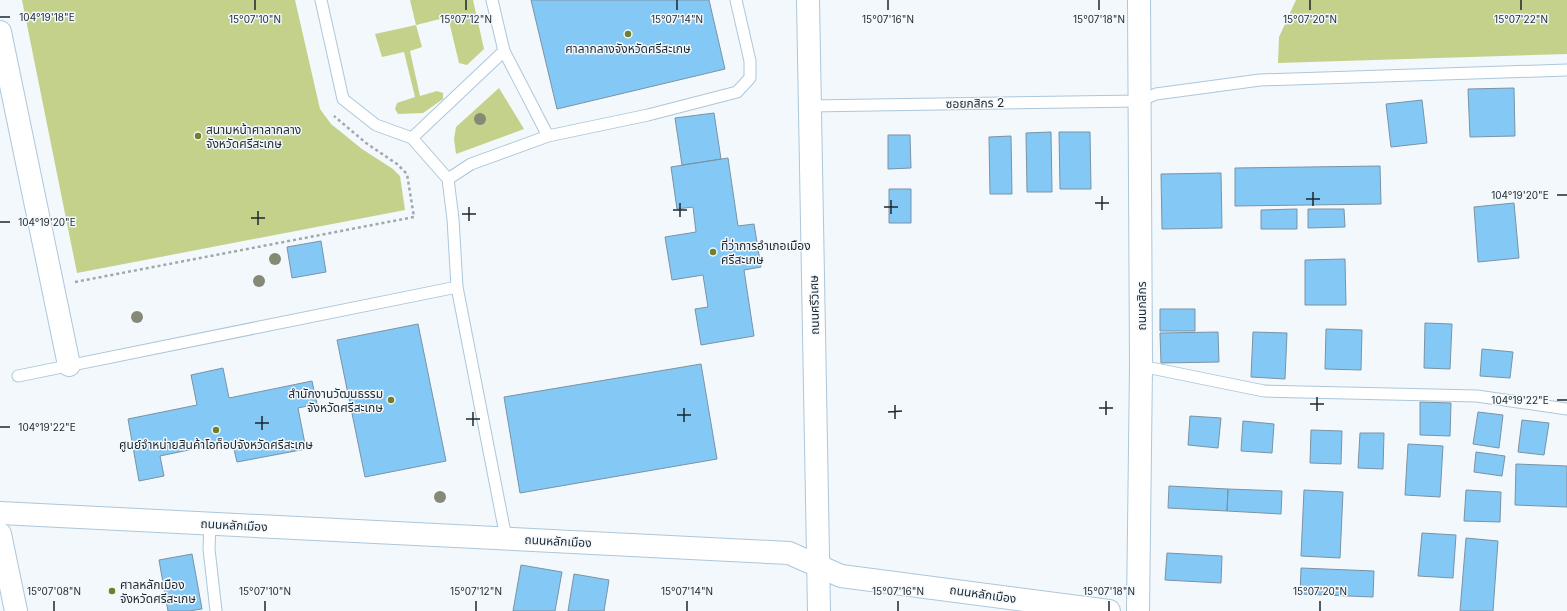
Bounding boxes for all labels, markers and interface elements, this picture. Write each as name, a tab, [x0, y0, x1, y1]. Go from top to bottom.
text: 104°19'18"E	[19, 11, 75, 23]
text: 15°07'10"N	[229, 13, 281, 25]
text: 15°07'12"N	[440, 13, 492, 25]
text: 15°07'14"N	[651, 13, 703, 25]
text: 15°07'16"N	[862, 13, 914, 25]
text: 15°07'18"N	[1073, 13, 1125, 25]
text: 15°07'20"N	[1283, 13, 1337, 25]
text: 15°07'22"N	[1494, 13, 1548, 25]
marker: ศาลากลางจังหวัดศรีสะเกษ	[623, 29, 633, 39]
place label: ศาลากลางจังหวัดศรีสะเกษ	[565, 41, 691, 56]
street label: ซอยกสิกร 2	[946, 95, 1004, 111]
place label: สนามหน้าศาลากลาง จังหวัดศรีสะเกษ	[206, 122, 301, 151]
marker: สนามหน้าศาลากลาง จังหวัดศรีสะเกษ	[193, 131, 203, 141]
text: 104°19'20"E	[1491, 189, 1549, 201]
text: 104°19'20"E	[18, 216, 76, 228]
place label: ที่ว่าการอำเภอเมือง ศรีสะเกษ	[721, 237, 811, 267]
marker: ที่ว่าการอำเภอเมือง ศรีสะเกษ	[708, 247, 718, 257]
street label: ถนนศรีวิเศษ	[806, 275, 822, 335]
street label: ถนนกสิกร	[1134, 281, 1149, 331]
place label: สำนักงานวัฒนธรรม จังหวัดศรีสะเกษ	[288, 386, 383, 415]
text: 104°19'22"E	[1491, 394, 1549, 406]
marker: สำนักงานวัฒนธรรม จังหวัดศรีสะเกษ	[386, 395, 396, 405]
text: 104°19'22"E	[18, 421, 76, 433]
marker: ศูนย์จำหน่ายสินค้าโอท็อปจังหวัดศรีสะเกษ	[211, 425, 221, 435]
place label: ศูนย์จำหน่ายสินค้าโอท็อปจังหวัดศรีสะเกษ	[119, 437, 313, 452]
street label: ถนนหลักเมือง	[200, 516, 268, 534]
street label: ถนนหลักเมือง	[524, 532, 592, 550]
place label: ศาลหลักเมือง จังหวัดศรีสะเกษ	[120, 577, 196, 606]
street label: ถนนหลักเมือง	[949, 582, 1017, 606]
text: 15°07'08"N	[27, 585, 81, 597]
text: 15°07'10"N	[239, 585, 291, 597]
text: 15°07'12"N	[450, 585, 502, 597]
text: 15°07'14"N	[661, 585, 713, 597]
text: 15°07'16"N	[872, 585, 924, 597]
text: 15°07'18"N	[1083, 585, 1135, 597]
text: 15°07'20"N	[1293, 585, 1347, 597]
marker: ศาลหลักเมือง จังหวัดศรีสะเกษ	[107, 586, 117, 596]

